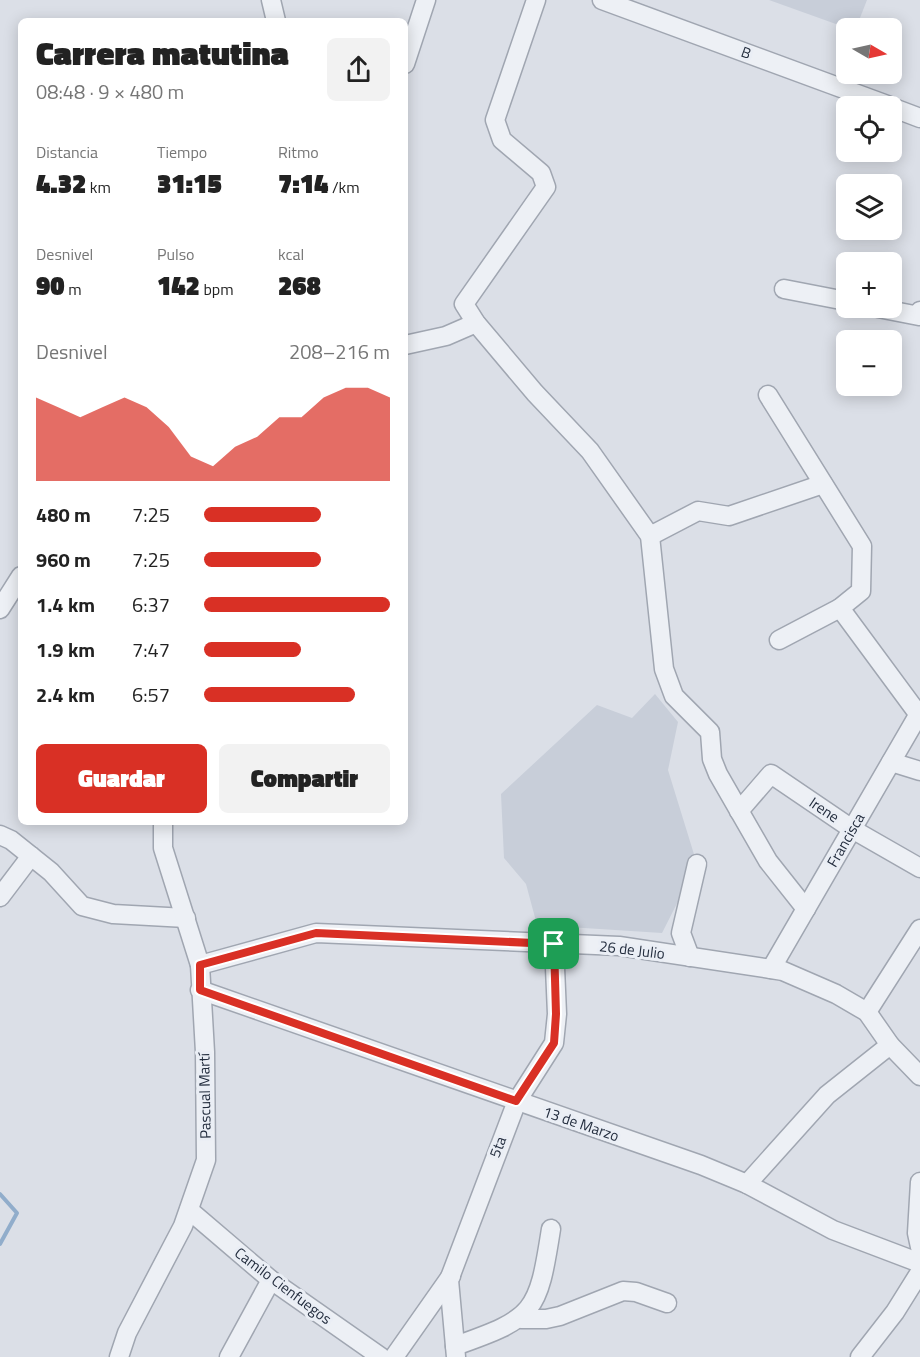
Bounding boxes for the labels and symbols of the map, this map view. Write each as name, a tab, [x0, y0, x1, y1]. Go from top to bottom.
north arrow	[836, 18, 902, 84]
street label: B	[738, 40, 754, 65]
street label: Irene	[805, 791, 844, 828]
street label: Francisca	[821, 808, 871, 871]
pin	[528, 918, 579, 969]
street label: 26 de Julio	[598, 934, 666, 965]
street label: Pascual Martí	[192, 1051, 217, 1139]
street label: 13 de Marzo	[540, 1100, 622, 1147]
street label: 5ta	[483, 1132, 512, 1161]
street label: Camilo Cienfuegos	[230, 1241, 337, 1330]

